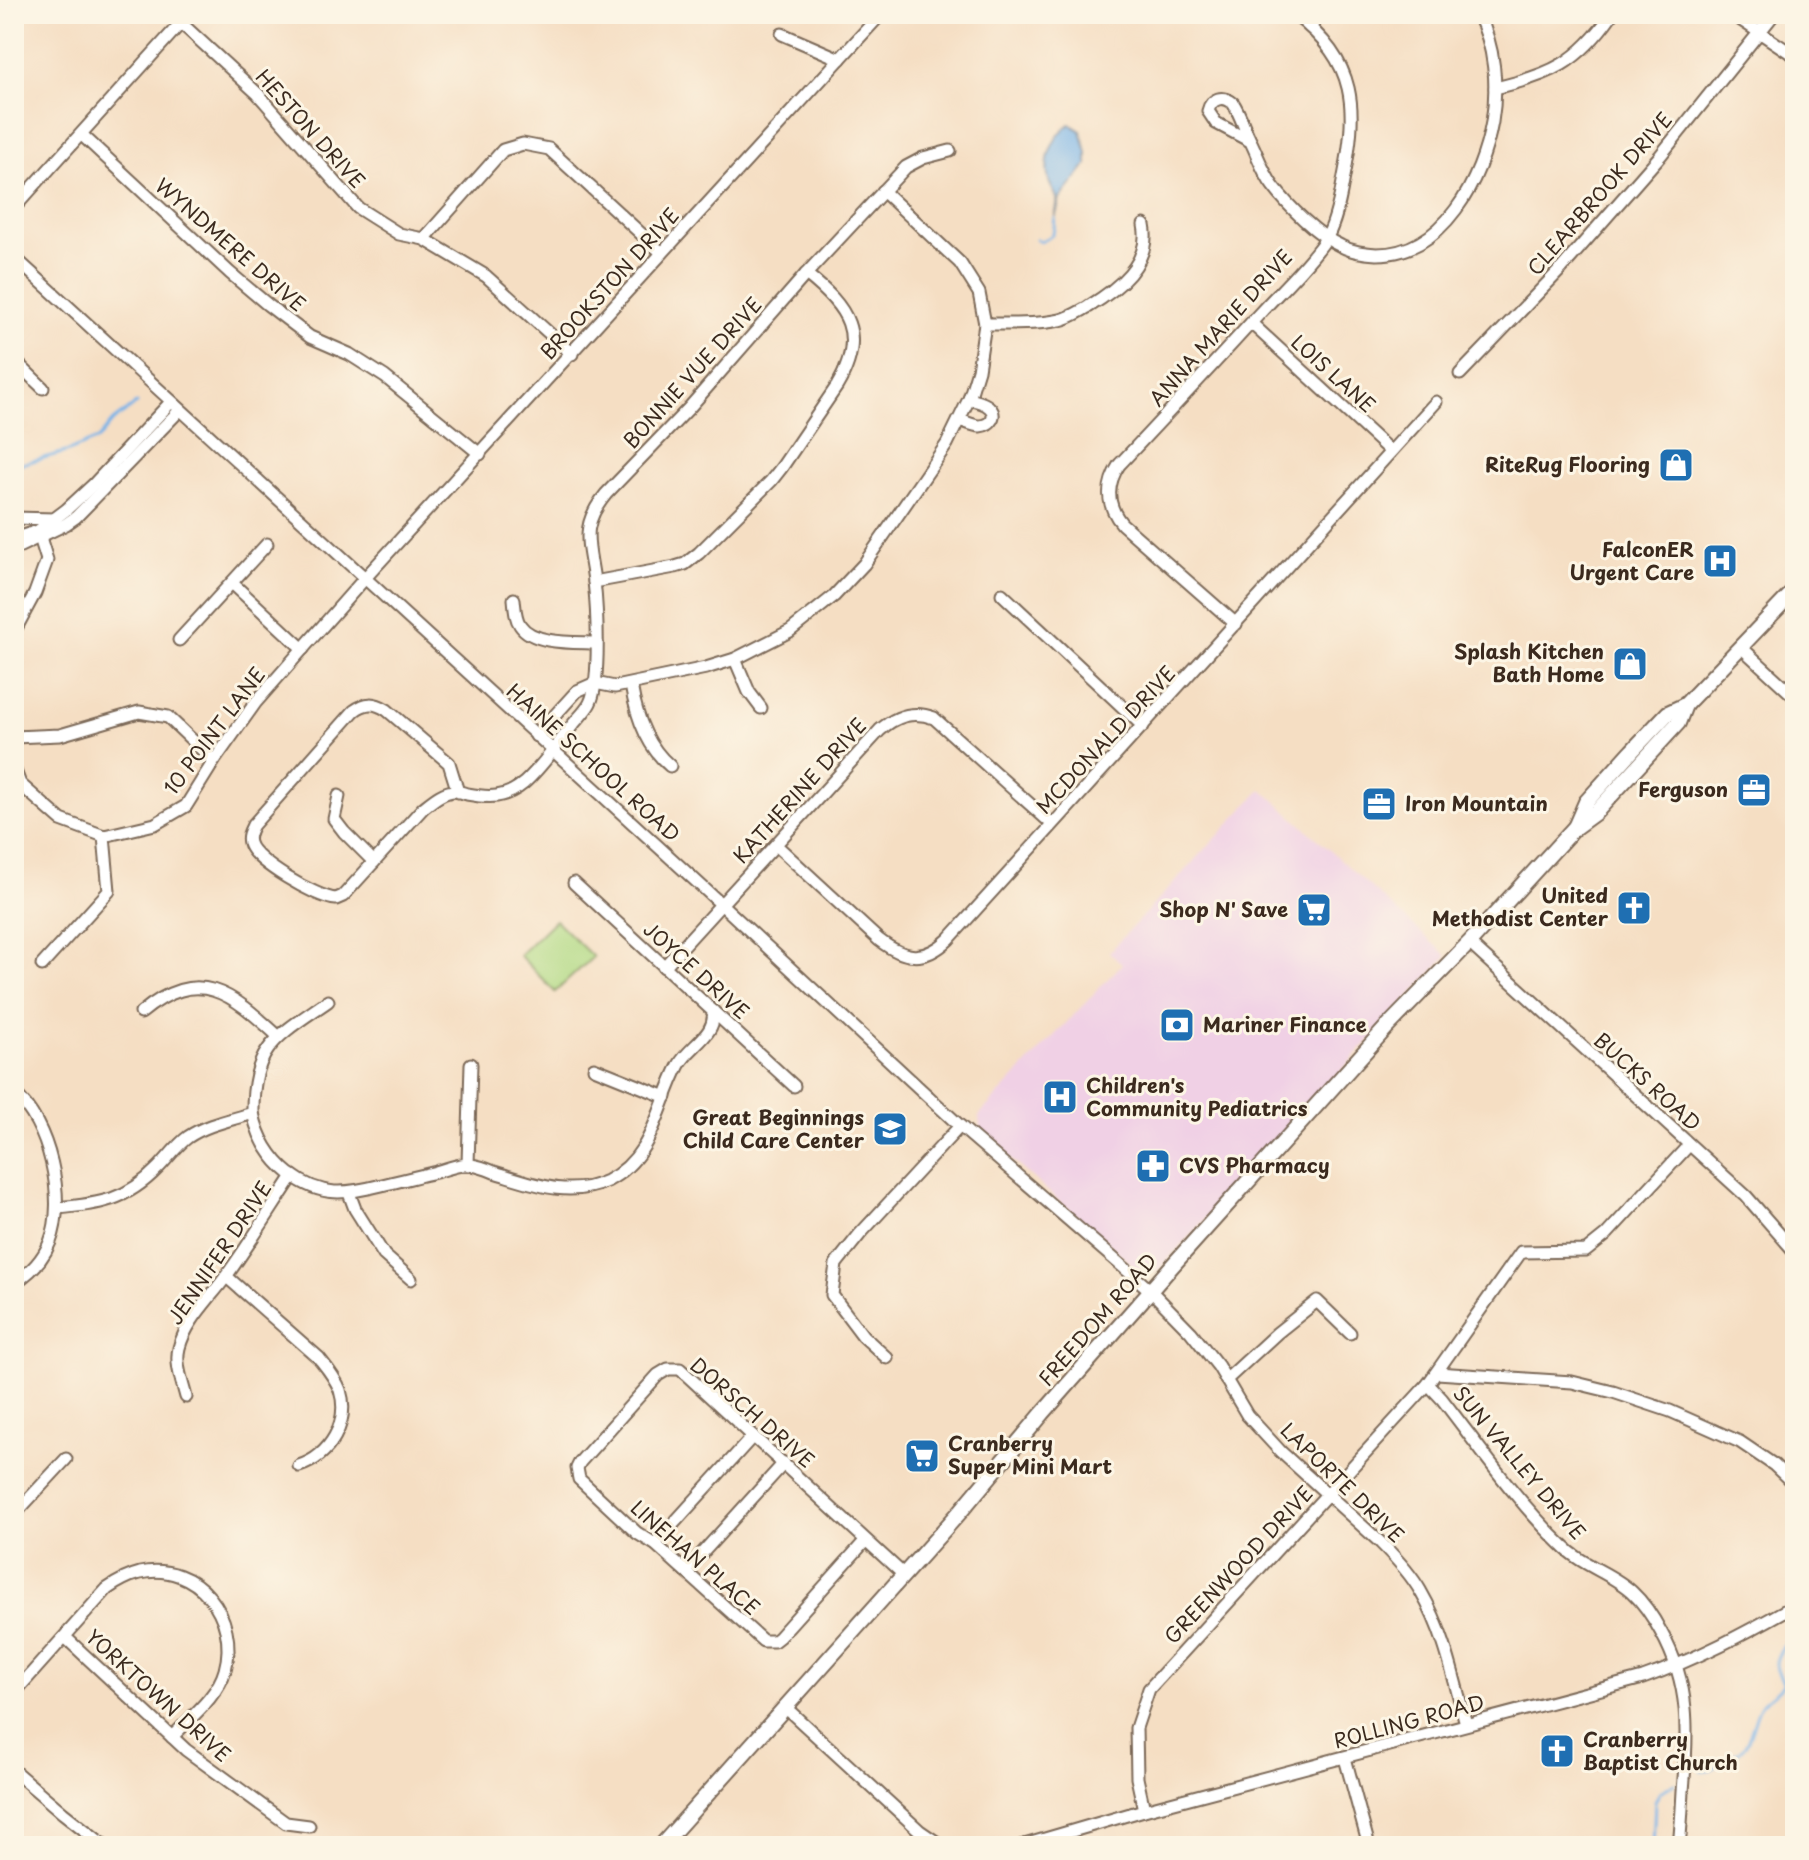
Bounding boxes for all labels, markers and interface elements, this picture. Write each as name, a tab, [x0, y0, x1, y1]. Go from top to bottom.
street label: HESTON DRIVE	[249, 62, 372, 195]
street label: CLEARBROOK DRIVE	[1520, 105, 1679, 282]
street label: WYNDMERE DRIVE	[149, 170, 313, 318]
street label: BROOKSTON DRIVE	[533, 201, 686, 366]
street label: ANNA MARIE DRIVE	[1142, 242, 1299, 412]
street label: BONNIE VUE DRIVE	[616, 290, 768, 455]
street label: LOIS LANE	[1285, 327, 1383, 419]
shop icon: RiteRug Flooring	[1657, 446, 1695, 484]
place label: RiteRug Flooring	[1485, 449, 1650, 479]
place label: FalconER Urgent Care	[1569, 534, 1694, 587]
hospital icon: FalconER Urgent Care	[1701, 542, 1739, 580]
place label: Splash Kitchen Bath Home	[1454, 636, 1604, 689]
shop icon: Splash Kitchen Bath Home	[1611, 645, 1649, 683]
street label: MCDONALD DRIVE	[1029, 659, 1182, 820]
street label: 10 POINT LANE	[156, 660, 272, 800]
street label: HAINE SCHOOL ROAD	[500, 676, 687, 848]
street label: KATHERINE DRIVE	[726, 711, 873, 870]
office icon: Ferguson	[1735, 771, 1773, 809]
place label: Ferguson	[1638, 774, 1728, 804]
office icon: Iron Mountain	[1360, 785, 1398, 823]
place label: Iron Mountain	[1405, 788, 1548, 818]
place label: United Methodist Center	[1432, 880, 1609, 933]
church icon: United Methodist Center	[1615, 889, 1653, 927]
supermarket icon: Shop N' Save	[1295, 891, 1333, 929]
place label: Shop N' Save	[1159, 894, 1288, 924]
street label: JOYCE DRIVE	[637, 915, 756, 1026]
bank icon: Mariner Finance	[1158, 1006, 1196, 1044]
place label: Mariner Finance	[1203, 1009, 1367, 1039]
street label: BUCKS ROAD	[1587, 1025, 1708, 1138]
place label: Children's Community Pediatrics	[1086, 1070, 1308, 1123]
hospital icon: Children's Community Pediatrics	[1041, 1078, 1079, 1116]
place label: Great Beginnings Child Care Center	[683, 1102, 865, 1155]
school or university icon: Great Beginnings Child Care Center	[871, 1110, 909, 1148]
pharmacy icon: CVS Pharmacy	[1134, 1147, 1172, 1185]
place label: CVS Pharmacy	[1179, 1150, 1330, 1180]
street label: JENNIFER DRIVE	[160, 1175, 278, 1330]
street label: FREEDOM ROAD	[1031, 1246, 1163, 1392]
street label: DORSCH DRIVE	[684, 1350, 821, 1475]
street label: SUN VALLEY DRIVE	[1446, 1379, 1593, 1546]
street label: LAPORTE DRIVE	[1274, 1415, 1411, 1549]
place label: Cranberry Super Mini Mart	[948, 1428, 1112, 1481]
supermarket icon: Cranberry Super Mini Mart	[903, 1437, 941, 1475]
street label: GREENWOOD DRIVE	[1157, 1479, 1320, 1650]
street label: LINEHAN PLACE	[624, 1493, 767, 1622]
street label: YORKTOWN DRIVE	[80, 1622, 238, 1769]
street label: ROLLING ROAD	[1330, 1687, 1487, 1756]
place label: Cranberry Baptist Church	[1583, 1724, 1738, 1777]
church icon: Cranberry Baptist Church	[1538, 1732, 1576, 1770]

